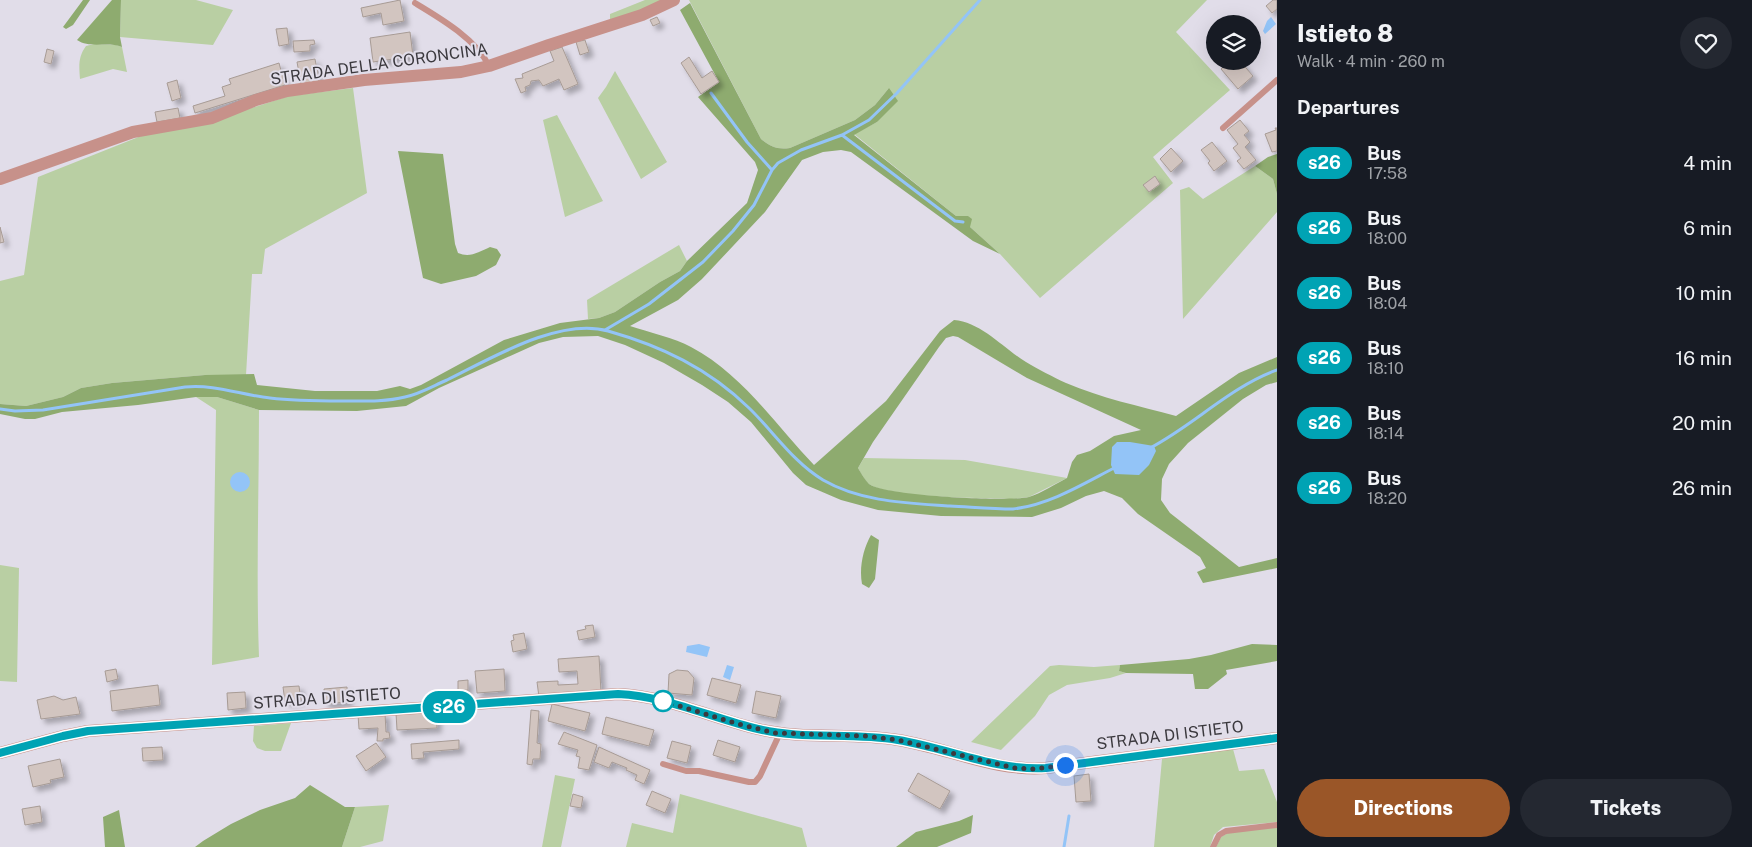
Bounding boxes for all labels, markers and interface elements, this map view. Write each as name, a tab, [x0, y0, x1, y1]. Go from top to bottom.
map controls	[1206, 15, 1261, 70]
button: layers	[1206, 15, 1261, 70]
button: heart	[1680, 17, 1732, 69]
text: Istieto 8	[1297, 19, 1393, 47]
street label: STRADA DELLA CORONCINA	[269, 39, 489, 89]
text: Walk · 4 min · 260 m	[1297, 52, 1445, 71]
text: Departures	[1297, 96, 1400, 118]
text: Bus	[1367, 142, 1401, 164]
text: s26	[1308, 152, 1341, 173]
text: 4 min	[1683, 152, 1732, 174]
text: 17:58	[1367, 164, 1407, 183]
text: Bus	[1367, 207, 1401, 229]
text: s26	[1308, 217, 1341, 238]
text: 6 min	[1683, 217, 1732, 239]
text: 18:00	[1367, 229, 1407, 248]
text: Bus	[1367, 272, 1401, 294]
text: s26	[1308, 282, 1341, 303]
text: 10 min	[1676, 282, 1732, 304]
text: 18:04	[1367, 294, 1407, 313]
text: Bus	[1367, 337, 1401, 359]
text: s26	[1308, 347, 1341, 368]
text: 16 min	[1676, 347, 1732, 369]
text: 18:10	[1367, 359, 1404, 378]
text: Bus	[1367, 402, 1401, 424]
text: s26	[1308, 412, 1341, 433]
text: 20 min	[1672, 412, 1732, 434]
text: 18:14	[1367, 424, 1404, 443]
text: Bus	[1367, 467, 1401, 489]
text: s26	[1308, 477, 1341, 498]
text: 26 min	[1672, 477, 1732, 499]
text: 18:20	[1367, 489, 1407, 508]
street label: STRADA DI ISTIETO	[253, 683, 401, 713]
unlabelled marker	[652, 690, 674, 712]
line badge: s26	[420, 691, 478, 723]
text: s26	[433, 696, 465, 717]
street label: STRADA DI ISTIETO	[1095, 717, 1245, 753]
your location	[1053, 753, 1078, 778]
button: Directions	[1297, 779, 1510, 837]
button: Tickets	[1520, 779, 1732, 837]

